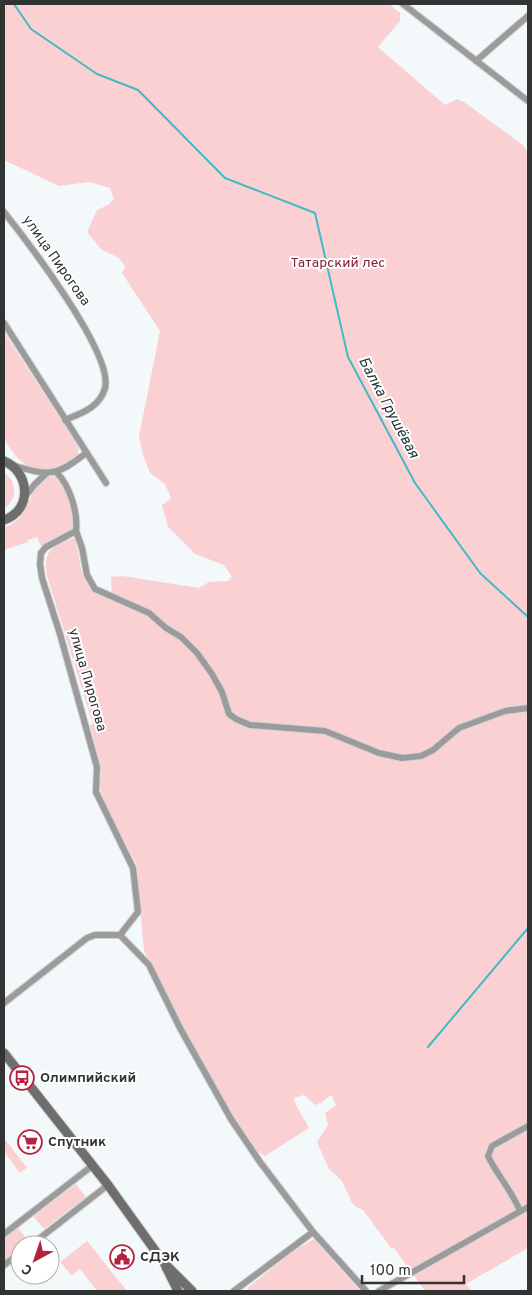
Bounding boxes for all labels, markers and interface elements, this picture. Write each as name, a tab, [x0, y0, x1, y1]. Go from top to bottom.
street label: улица Пирогова	[18, 212, 94, 310]
park label: Татарский лес	[291, 255, 385, 272]
water label: Балка Грушёвая	[353, 354, 423, 462]
street label: улица Пирогова	[64, 626, 110, 734]
bus stop icon: Олимпийский	[9, 1065, 35, 1091]
place label: Олимпийский	[40, 1070, 136, 1087]
supermarket icon: Спутник	[17, 1129, 43, 1155]
place label: Спутник	[48, 1134, 106, 1151]
north arrow	[10, 1235, 60, 1285]
public building icon: СДЭК	[109, 1244, 135, 1270]
place label: СДЭК	[140, 1249, 180, 1266]
scale bar	[362, 1252, 464, 1284]
text: С	[19, 1259, 37, 1278]
text: 100 m	[370, 1262, 411, 1281]

